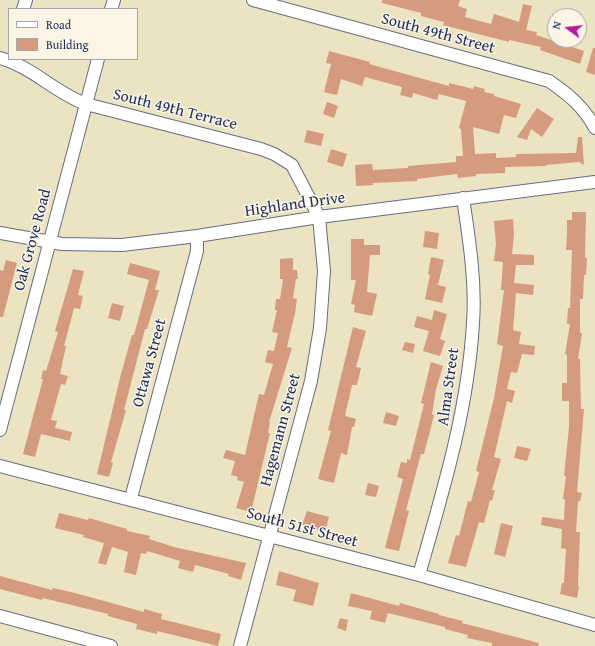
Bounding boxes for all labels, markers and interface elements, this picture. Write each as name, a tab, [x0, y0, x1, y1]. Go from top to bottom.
legend	[8, 8, 138, 60]
north arrow	[547, 8, 587, 48]
street label: South 49th Street	[379, 10, 497, 58]
text: Road	[46, 16, 71, 33]
text: N	[548, 20, 565, 31]
text: Building	[46, 36, 89, 53]
street label: South 49th Terrace	[111, 85, 239, 135]
street label: Oak Grove Road	[10, 187, 56, 293]
street label: Highland Drive	[244, 188, 346, 222]
street label: Ottawa Street	[129, 317, 171, 409]
street label: Alma Street	[434, 347, 464, 427]
street label: Hagemann Street	[257, 371, 305, 489]
street label: South 51st Street	[244, 504, 360, 552]

